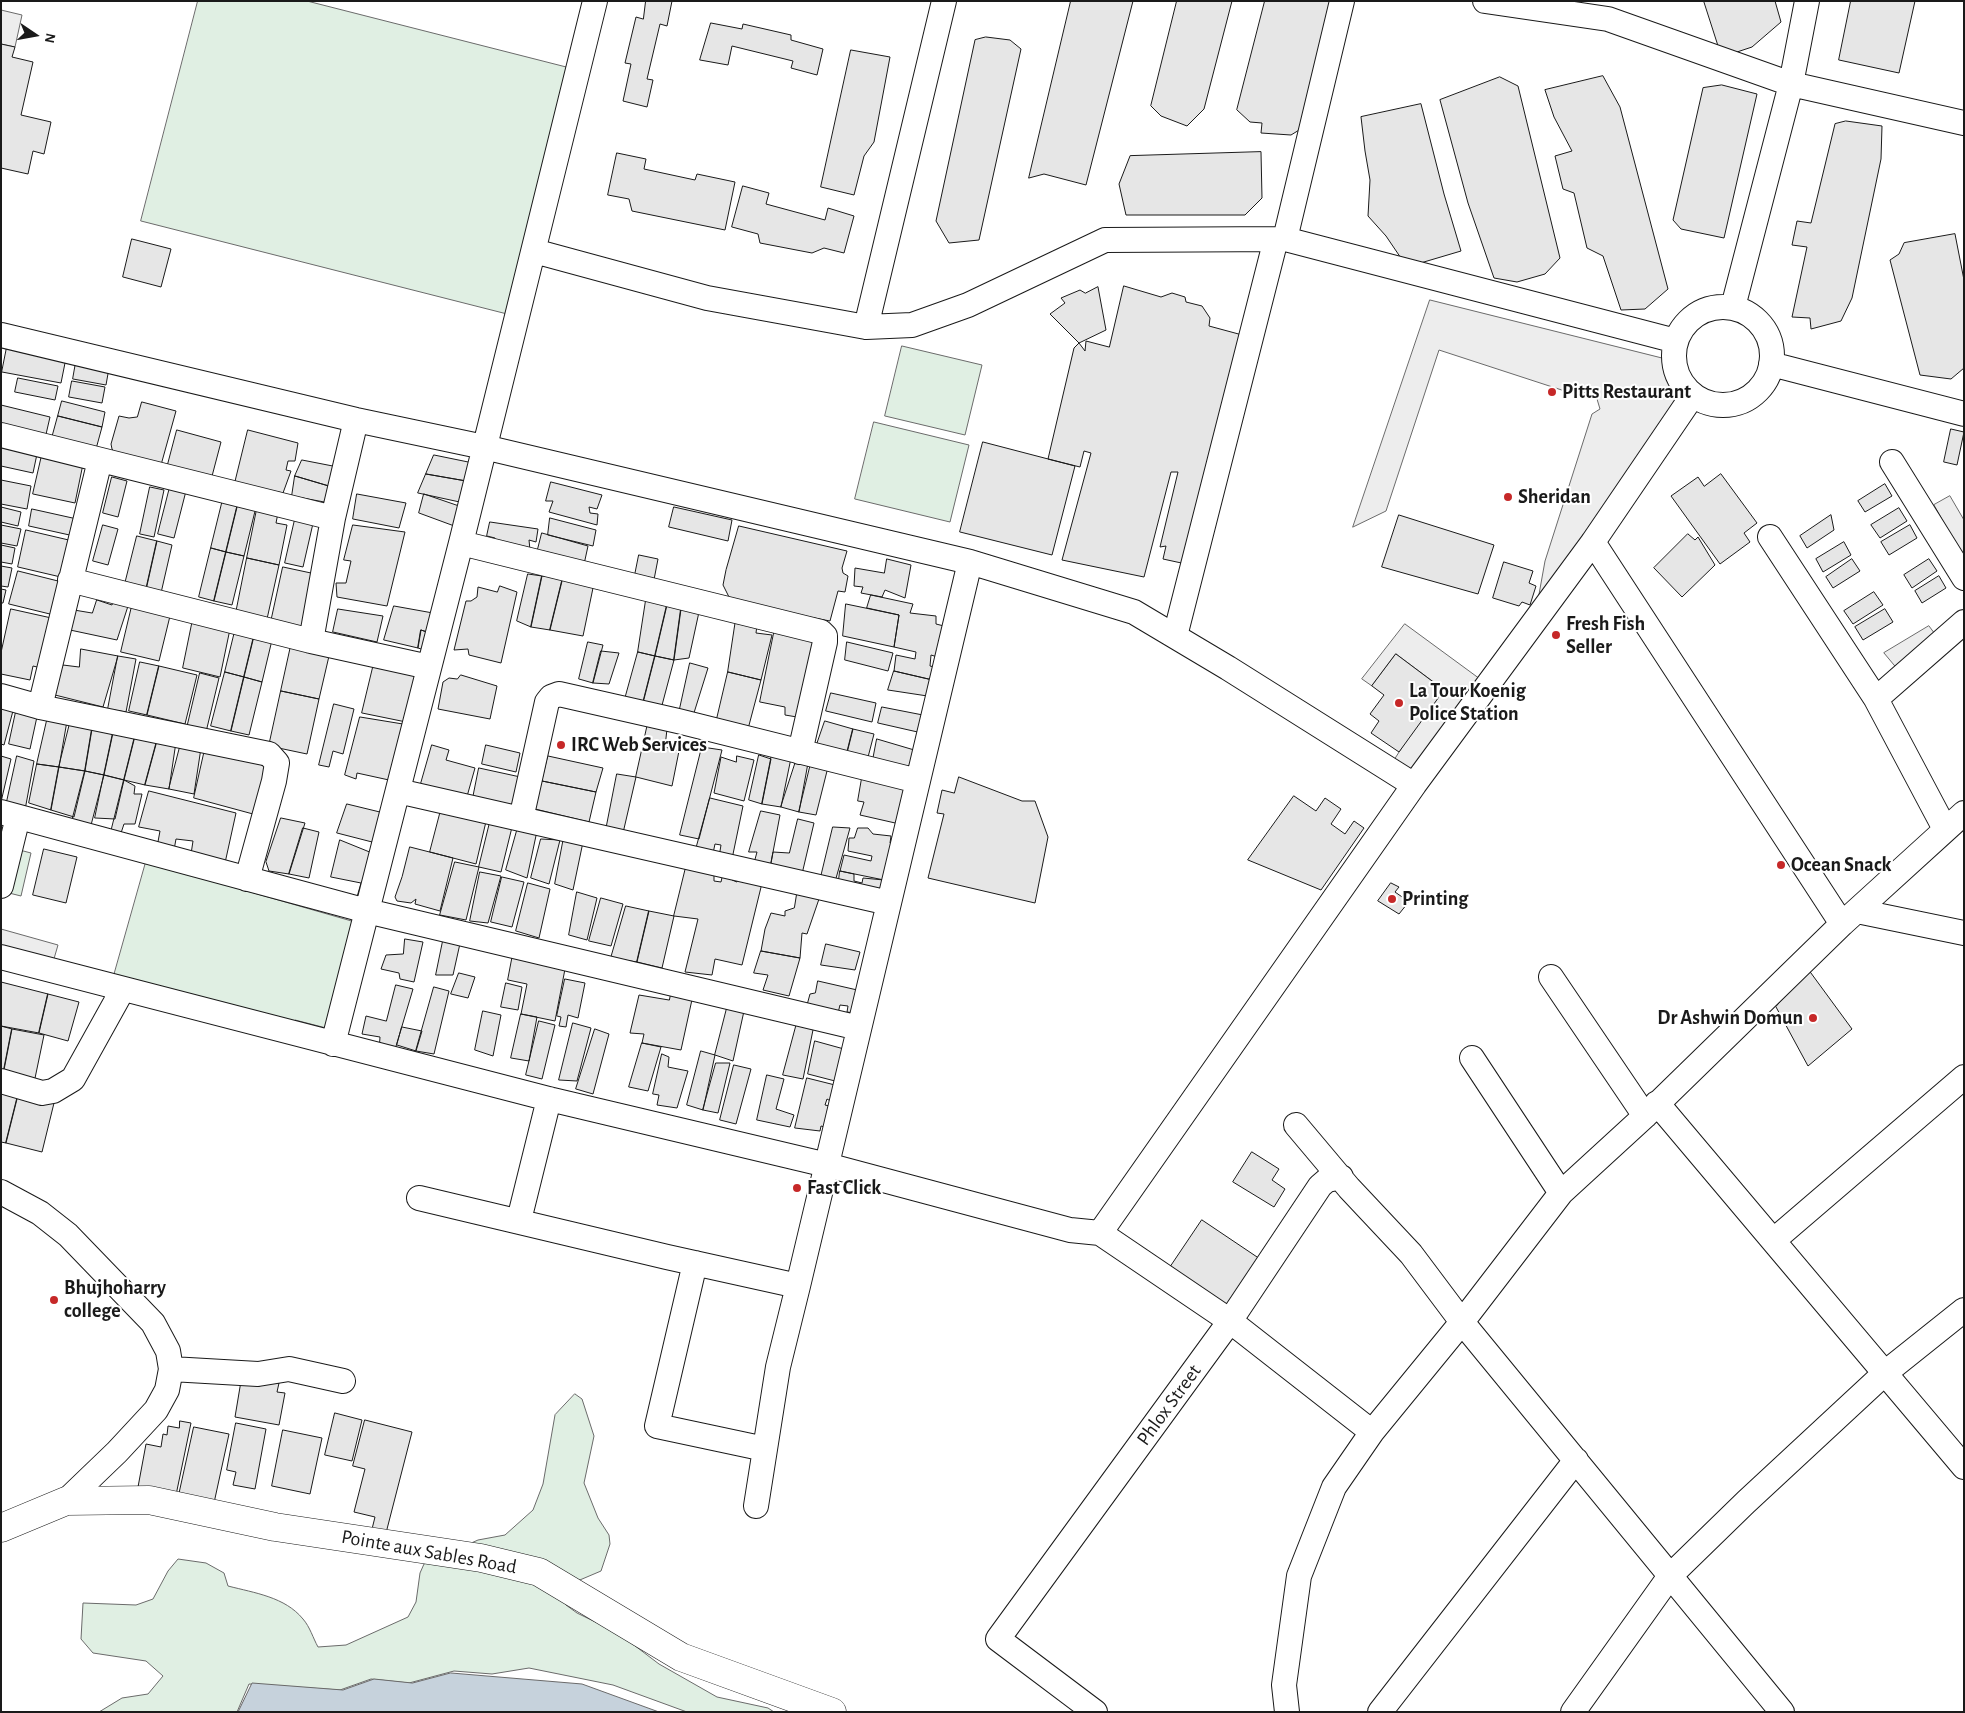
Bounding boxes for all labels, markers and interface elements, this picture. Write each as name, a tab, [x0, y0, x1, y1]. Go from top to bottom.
north arrow	[10, 10, 60, 60]
text: N	[42, 32, 58, 44]
place label: Pitts Restaurant	[1562, 380, 1691, 404]
marker: Pitts Restaurant	[1546, 386, 1558, 398]
place label: Sheridan	[1518, 485, 1591, 509]
marker: Sheridan	[1502, 491, 1514, 503]
place label: Fresh Fish Seller	[1566, 612, 1645, 659]
marker: Fresh Fish Seller	[1550, 629, 1562, 641]
place label: La Tour Koenig Police Station	[1409, 679, 1526, 726]
marker: La Tour Koenig Police Station	[1393, 697, 1405, 709]
place label: IRC Web Services	[571, 733, 707, 757]
marker: IRC Web Services	[555, 739, 567, 751]
place label: Ocean Snack	[1791, 853, 1891, 877]
marker: Ocean Snack	[1775, 859, 1787, 871]
place label: Printing	[1402, 887, 1468, 911]
marker: Printing	[1386, 893, 1398, 905]
place label: Dr Ashwin Domun	[1657, 1006, 1803, 1030]
marker: Dr Ashwin Domun	[1807, 1012, 1819, 1024]
place label: Fast Click	[807, 1176, 881, 1200]
marker: Fast Click	[791, 1182, 803, 1194]
place label: Bhujhoharry college	[64, 1276, 166, 1323]
marker: Bhujhoharry college	[48, 1294, 60, 1306]
street label: Phlox Street	[1132, 1360, 1206, 1450]
street label: Pointe aux Sables Road	[339, 1525, 519, 1579]

